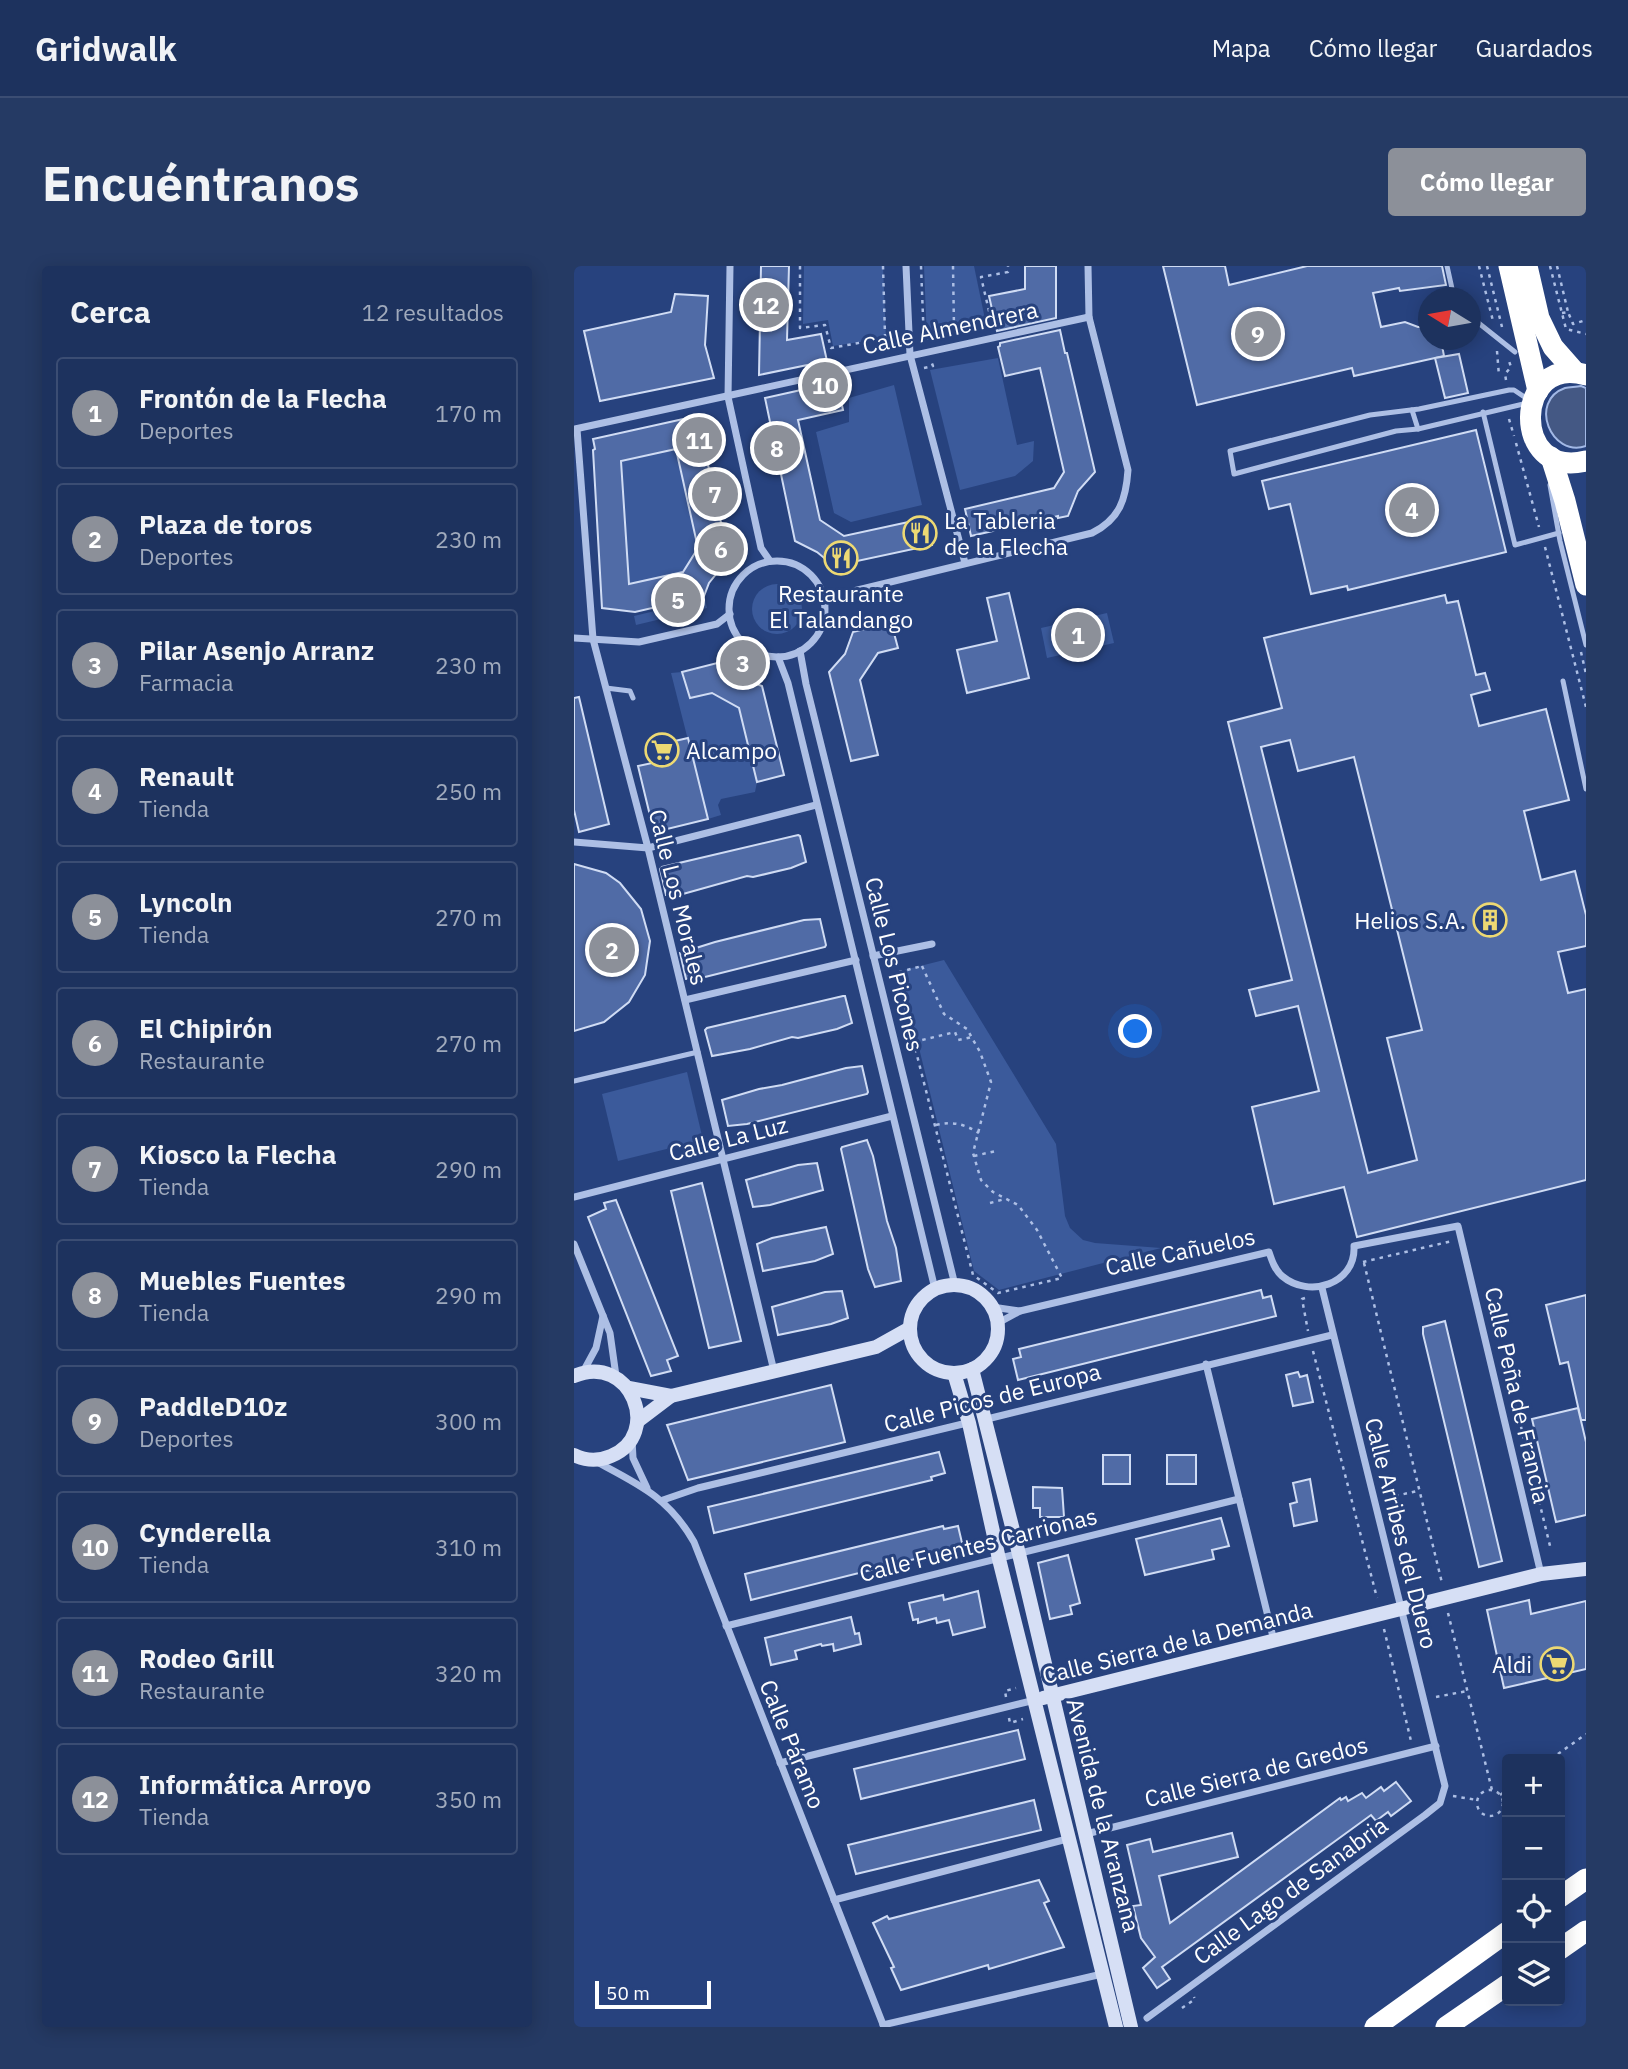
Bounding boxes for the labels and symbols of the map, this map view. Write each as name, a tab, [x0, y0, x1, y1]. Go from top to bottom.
pin: 12	[743, 279, 789, 331]
north arrow	[1418, 287, 1481, 350]
street label: Calle Almendrera	[859, 294, 1041, 360]
pin: 9	[1235, 308, 1281, 360]
pin: 10	[802, 359, 848, 411]
pin: 11	[676, 414, 722, 466]
pin: 8	[754, 422, 800, 474]
pin: 7	[692, 468, 738, 520]
pin: 4	[1389, 484, 1435, 536]
place label: La Tableria de la Flecha	[944, 505, 1068, 561]
restaurant icon: La Tableria de la Flecha	[901, 514, 939, 552]
pin: 6	[698, 523, 744, 575]
restaurant icon: Restaurante El Talandango	[822, 539, 860, 577]
pin: 5	[655, 574, 701, 626]
place label: Restaurante El Talandango	[769, 578, 913, 634]
pin: 1	[1055, 609, 1101, 661]
pin: 3	[720, 637, 766, 689]
supermarket icon: Alcampo	[643, 731, 681, 769]
place label: Alcampo	[686, 735, 777, 765]
street label: Calle Los Morales	[643, 806, 715, 988]
street label: Calle Los Picones	[859, 874, 931, 1054]
building icon: Helios S.A.	[1471, 901, 1509, 939]
place label: Helios S.A.	[1354, 905, 1466, 935]
pin: 2	[589, 924, 635, 976]
your location	[1118, 1014, 1152, 1048]
street label: Calle La Luz	[666, 1109, 790, 1167]
street label: Calle Cañuelos	[1102, 1220, 1258, 1282]
street label: Calle Peña de Francia	[1479, 1284, 1557, 1506]
street label: Calle Picos de Europa	[881, 1356, 1103, 1438]
street label: Calle Arribes del Duero	[1359, 1414, 1445, 1652]
street label: Calle Fuentes Carrionas	[856, 1500, 1100, 1588]
street label: Calle Sierra de la Demanda	[1039, 1594, 1315, 1690]
supermarket icon: Aldi	[1538, 1645, 1576, 1683]
place label: Aldi	[1492, 1649, 1532, 1679]
street label: Calle Páramo	[754, 1675, 832, 1813]
street label: Avenida de la Aranzana	[1060, 1695, 1148, 1935]
street label: Calle Sierra de Gredos	[1141, 1729, 1371, 1813]
street label: Calle Lago de Sanabria	[1187, 1809, 1393, 1971]
scale bar	[595, 1978, 710, 2010]

